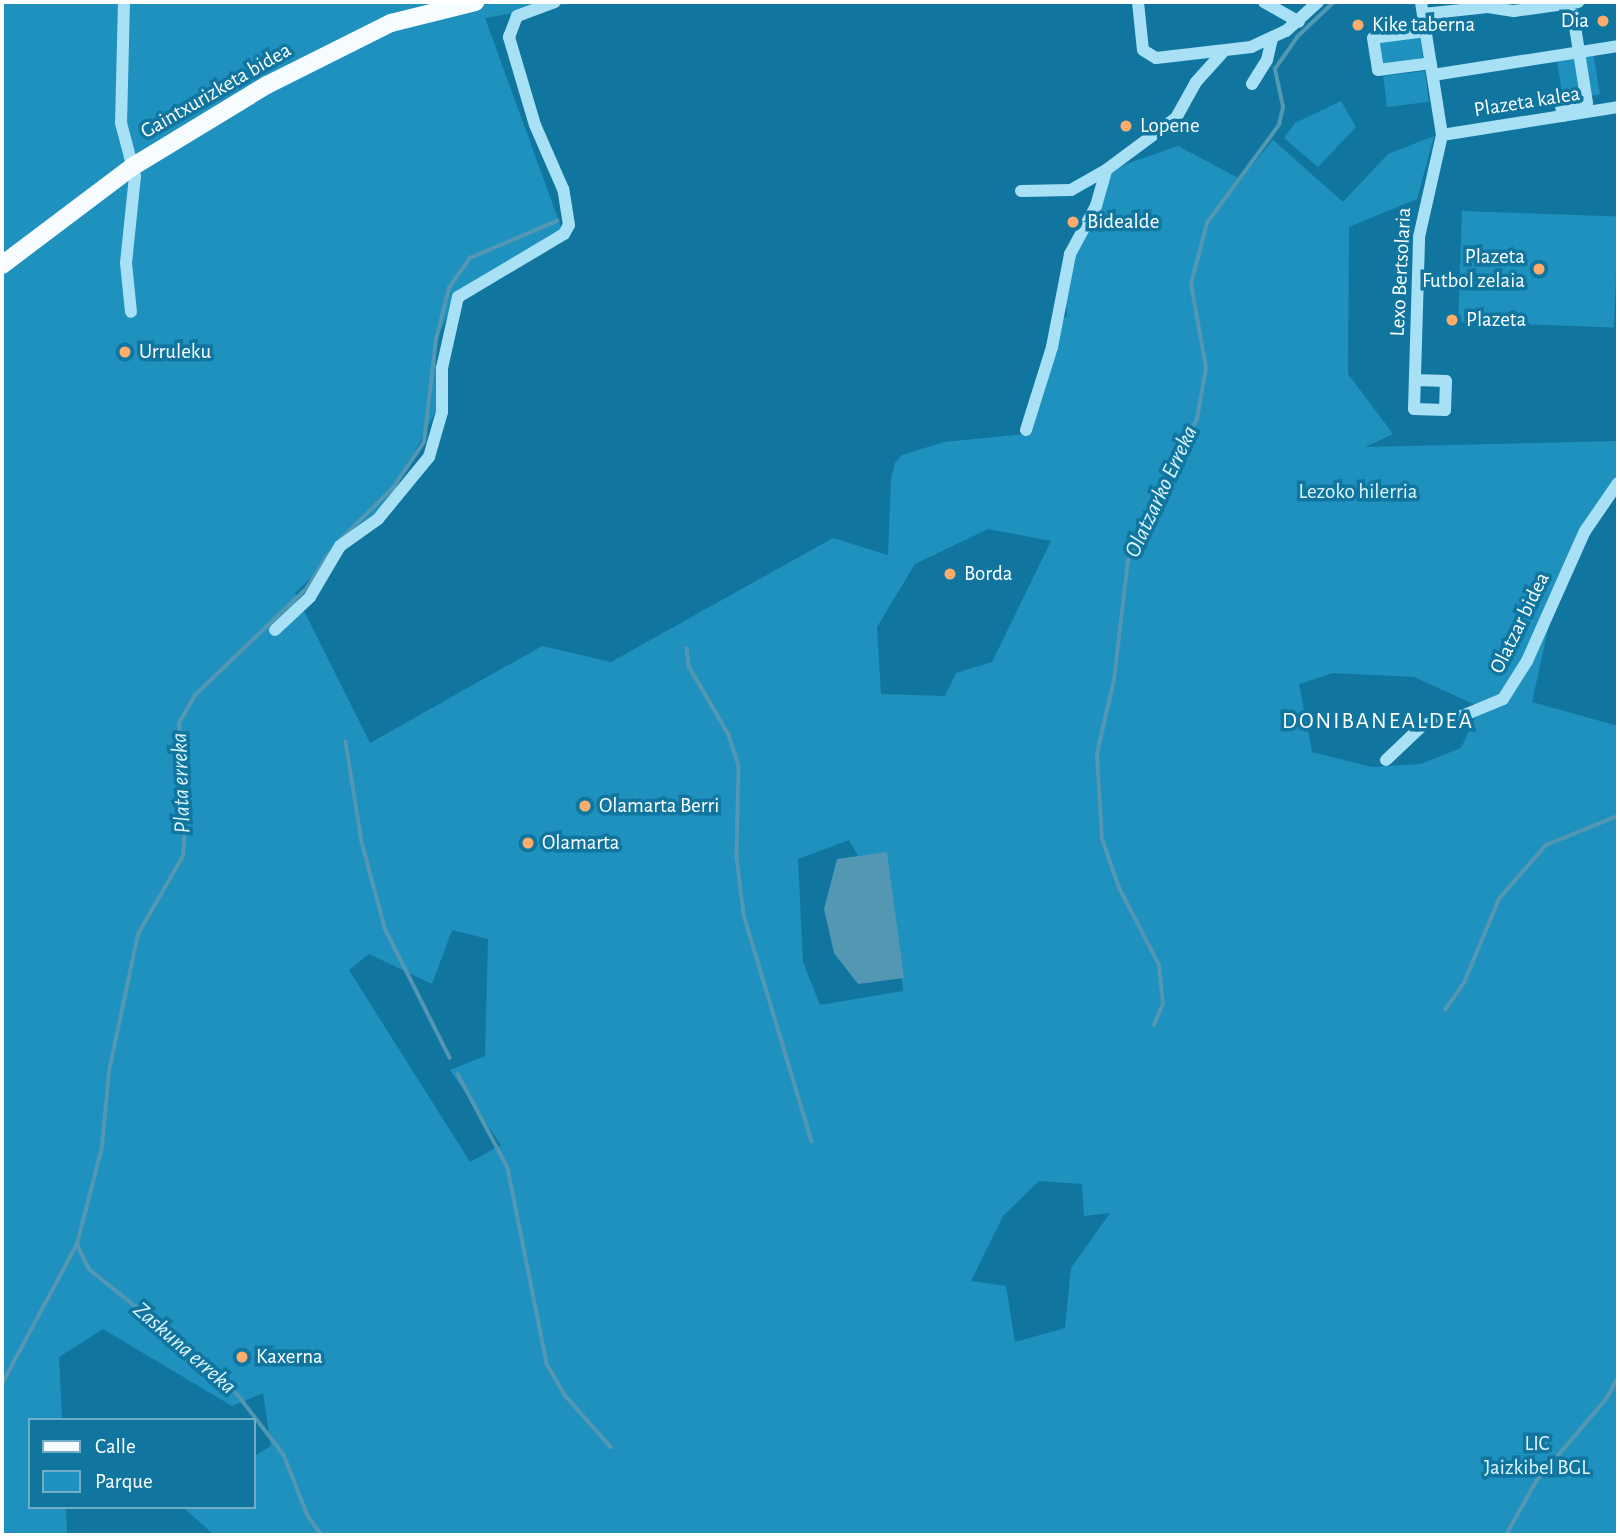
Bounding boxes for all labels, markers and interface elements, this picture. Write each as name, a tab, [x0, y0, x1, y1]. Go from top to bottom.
place label: Dia	[1561, 8, 1589, 34]
place label: Kike taberna	[1372, 12, 1475, 38]
marker: Dia	[1595, 13, 1611, 29]
marker: Kike taberna	[1350, 17, 1366, 33]
street label: Gaintxurizketa bidea	[136, 38, 296, 144]
street label: Plazeta kalea	[1472, 81, 1582, 123]
place label: Lopene	[1140, 113, 1200, 139]
marker: Lopene	[1118, 118, 1134, 134]
street label: Lexo Bertsolaria	[1385, 207, 1417, 337]
place label: Bidealde	[1087, 209, 1159, 235]
marker: Bidealde	[1065, 214, 1081, 230]
place label: Plazeta Futbol zelaia	[1422, 244, 1525, 294]
marker: Plazeta Futbol zelaia	[1531, 261, 1547, 277]
place label: Plazeta	[1466, 307, 1526, 333]
marker: Plazeta	[1444, 312, 1460, 328]
place label: Urruleku	[139, 339, 211, 365]
marker: Urruleku	[117, 344, 133, 360]
water label: Olatzarko Erreka	[1119, 422, 1205, 562]
park label: Lezoko hilerria	[1298, 479, 1418, 505]
place label: Borda	[964, 561, 1013, 587]
marker: Borda	[942, 566, 958, 582]
street label: Olatzar bidea	[1485, 568, 1555, 678]
district label: DONIBANEALDEA	[1284, 708, 1472, 736]
water label: Plata erreka	[166, 732, 198, 834]
place label: Olamarta Berri	[599, 793, 719, 819]
marker: Olamarta Berri	[577, 798, 593, 814]
place label: Olamarta	[542, 830, 619, 856]
marker: Olamarta	[520, 835, 536, 851]
water label: Zaskuna erreka	[127, 1297, 241, 1401]
place label: Kaxerna	[256, 1344, 323, 1370]
marker: Kaxerna	[234, 1349, 250, 1365]
legend	[28, 1418, 256, 1509]
park label: LIC Jaizkibel BGL	[1484, 1431, 1590, 1481]
text: Calle	[95, 1436, 136, 1457]
text: Parque	[95, 1471, 153, 1492]

